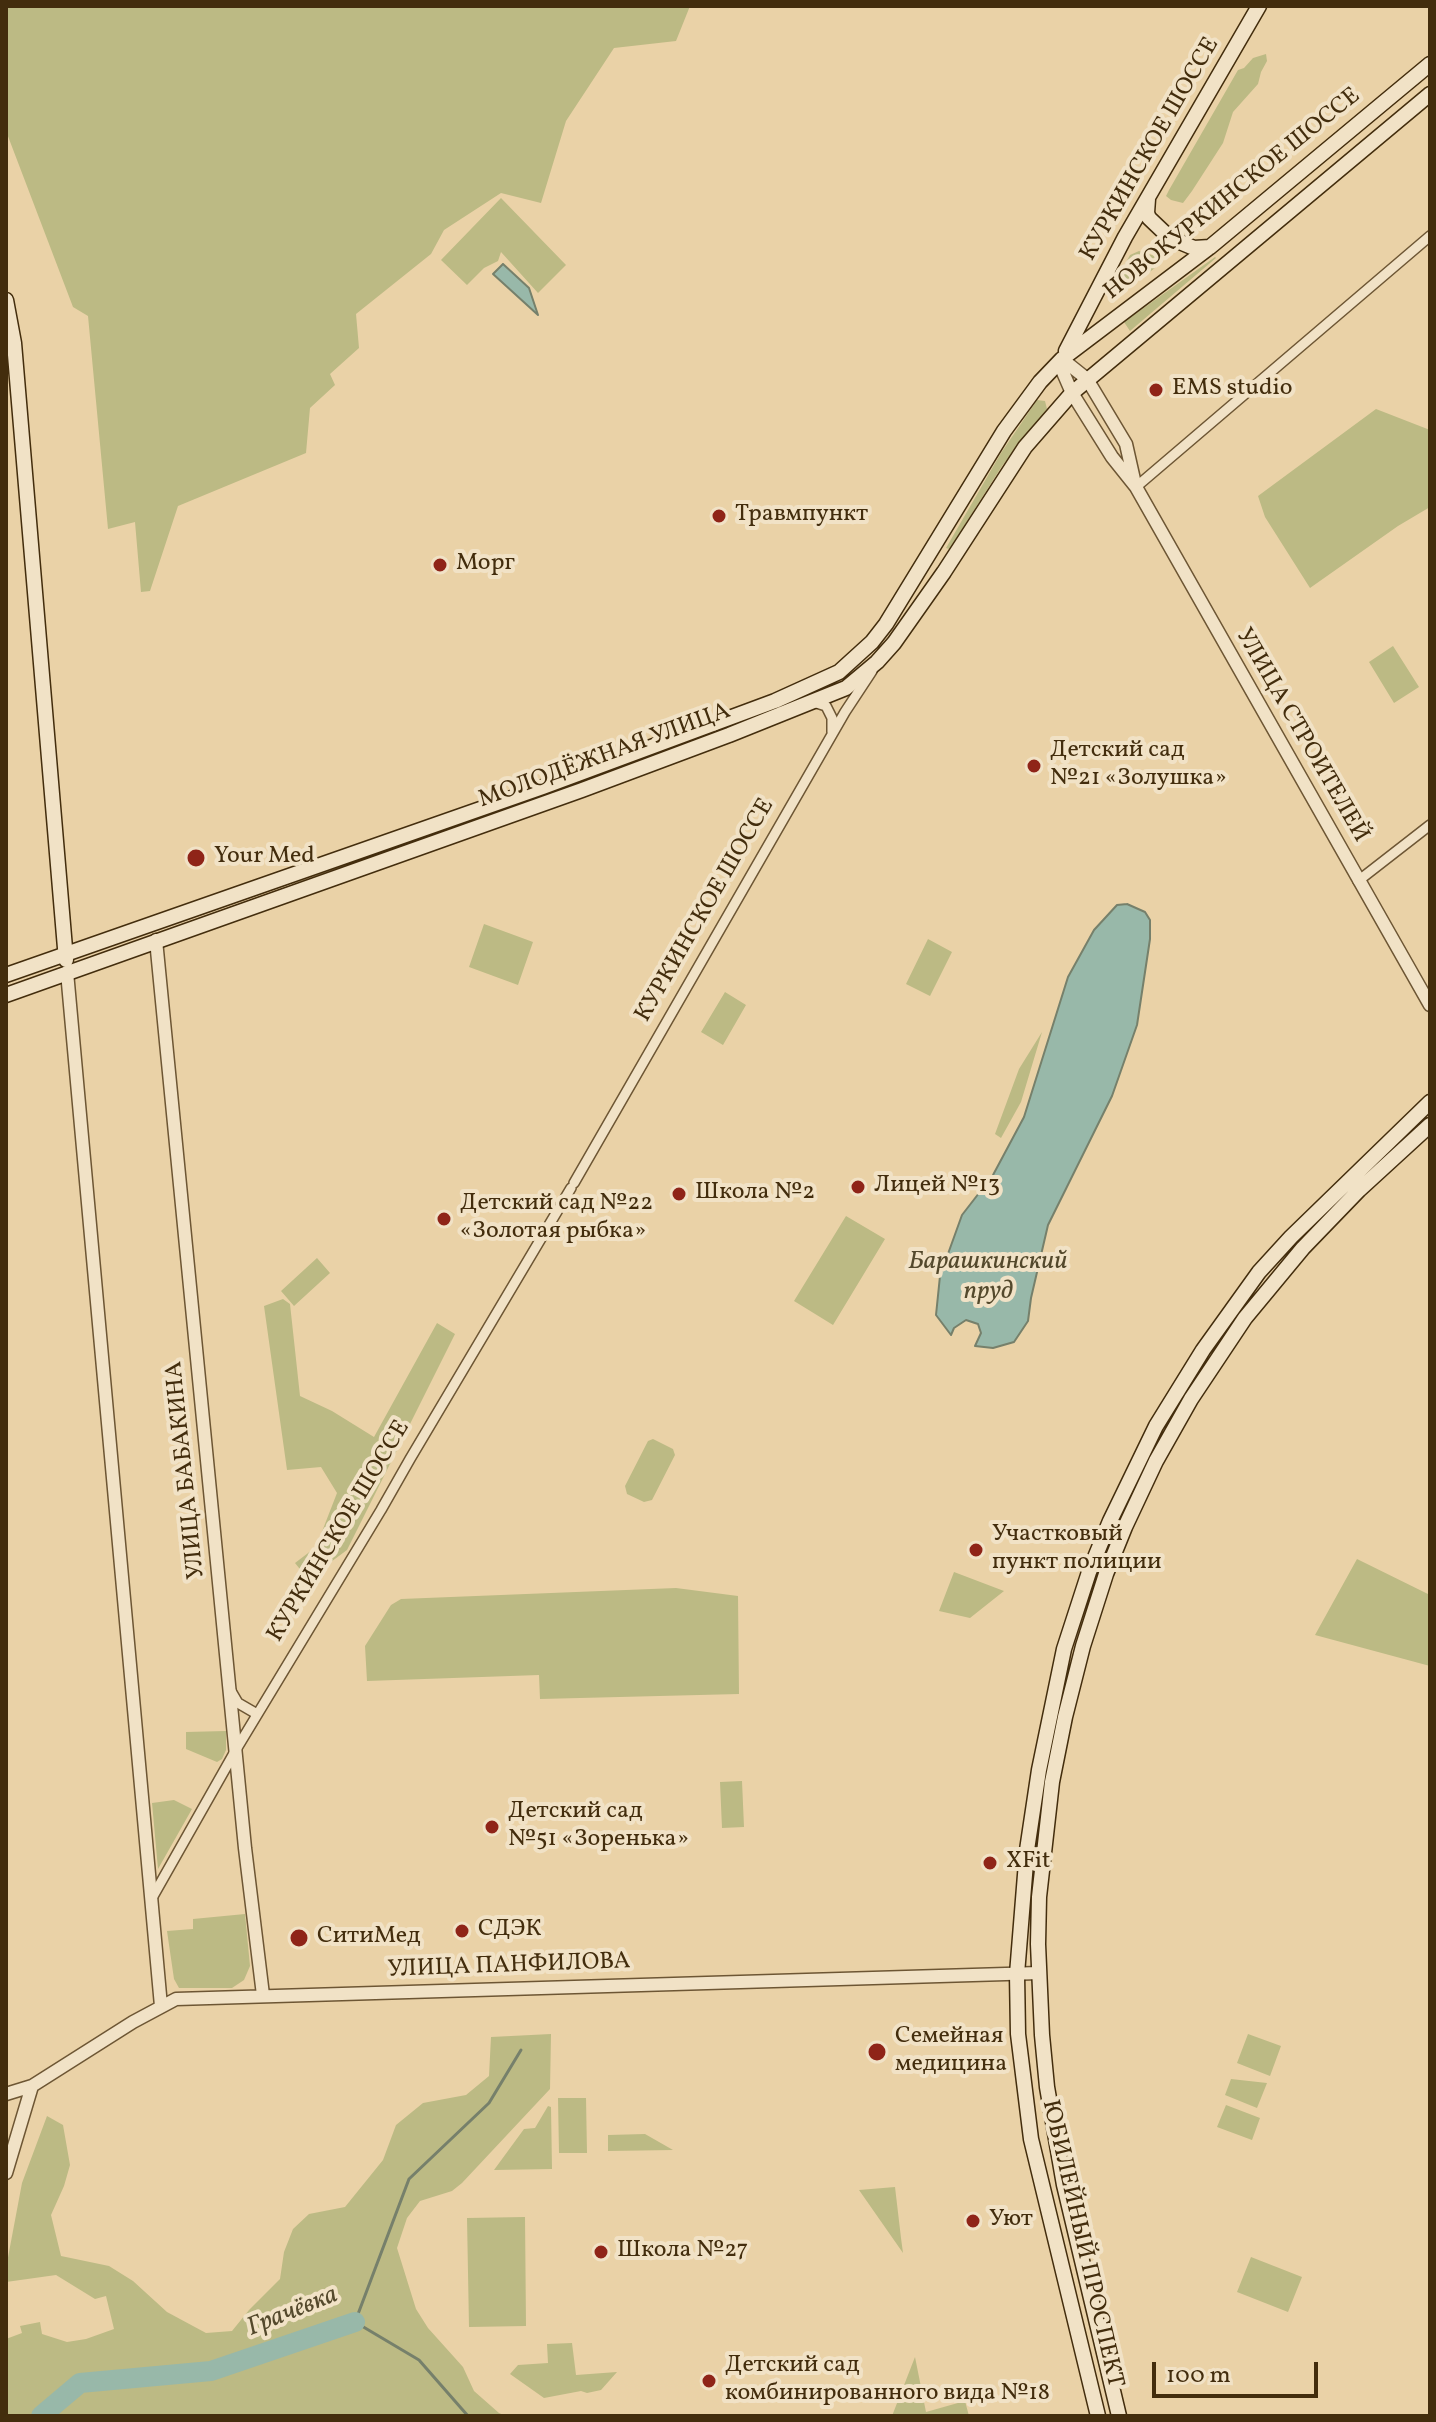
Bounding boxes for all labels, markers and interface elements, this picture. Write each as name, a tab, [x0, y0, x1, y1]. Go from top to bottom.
street label: КУРКИНСКОЕ ШОССЕ	[1075, 33, 1227, 267]
street label: НОВОКУРКИНСКОЕ ШОССЕ	[1099, 83, 1367, 307]
place label: EMS studio	[1172, 376, 1293, 404]
marker: EMS studio	[1147, 381, 1165, 399]
place label: Травмпункт	[735, 502, 868, 530]
marker: Травмпункт	[710, 507, 728, 525]
place label: Морг	[456, 551, 515, 579]
marker: Морг	[431, 556, 449, 574]
street label: УЛИЦА СТРОИТЕЛЕЙ	[1228, 624, 1374, 848]
street label: МОЛОДЁЖНАЯ УЛИЦА	[475, 698, 735, 816]
place label: Детский сад №21 «Золушка»	[1050, 738, 1227, 794]
marker: Детский сад №21 «Золушка»	[1025, 757, 1043, 775]
street label: КУРКИНСКОЕ ШОССЕ	[630, 794, 782, 1028]
place label: Your Med	[214, 844, 315, 872]
marker: Your Med	[185, 847, 207, 869]
place label: Лицей №13	[874, 1173, 1000, 1201]
marker: Лицей №13	[849, 1178, 867, 1196]
place label: Школа №2	[695, 1180, 815, 1208]
marker: Школа №2	[670, 1185, 688, 1203]
place label: Детский сад №22 «Золотая рыбка»	[460, 1191, 653, 1247]
marker: Детский сад №22 «Золотая рыбка»	[435, 1210, 453, 1228]
water label: Барашкинский пруд	[909, 1247, 1067, 1308]
street label: УЛИЦА БАБАКИНА	[161, 1360, 213, 1580]
street label: КУРКИНСКОЕ ШОССЕ	[262, 1416, 418, 1648]
place label: Участковый пункт полиции	[992, 1522, 1162, 1578]
marker: Участковый пункт полиции	[967, 1541, 985, 1559]
place label: Детский сад №51 «Зоренька»	[508, 1799, 689, 1855]
marker: Детский сад №51 «Зоренька»	[483, 1818, 501, 1836]
place label: XFit	[1006, 1849, 1050, 1877]
marker: XFit	[981, 1854, 999, 1872]
place label: СДЭК	[478, 1917, 542, 1945]
marker: СДЭК	[453, 1922, 471, 1940]
place label: СитиМед	[317, 1924, 421, 1952]
marker: СитиМед	[288, 1927, 310, 1949]
street label: УЛИЦА ПАНФИЛОВА	[387, 1948, 631, 1986]
place label: Семейная медицина	[895, 2024, 1007, 2080]
marker: Семейная медицина	[866, 2041, 888, 2063]
street label: ЮБИЛЕЙНЫЙ ПРОСПЕКТ	[1034, 2097, 1128, 2391]
place label: Уют	[989, 2207, 1033, 2235]
marker: Уют	[964, 2212, 982, 2230]
place label: Школа №27	[617, 2238, 748, 2266]
marker: Школа №27	[592, 2243, 610, 2261]
water label: Грачёвка	[243, 2281, 343, 2345]
scale bar	[1156, 2346, 1322, 2396]
place label: Детский сад комбинированного вида №18	[725, 2353, 1050, 2409]
text: 100 m	[1166, 2359, 1231, 2393]
marker: Детский сад комбинированного вида №18	[700, 2372, 718, 2390]

